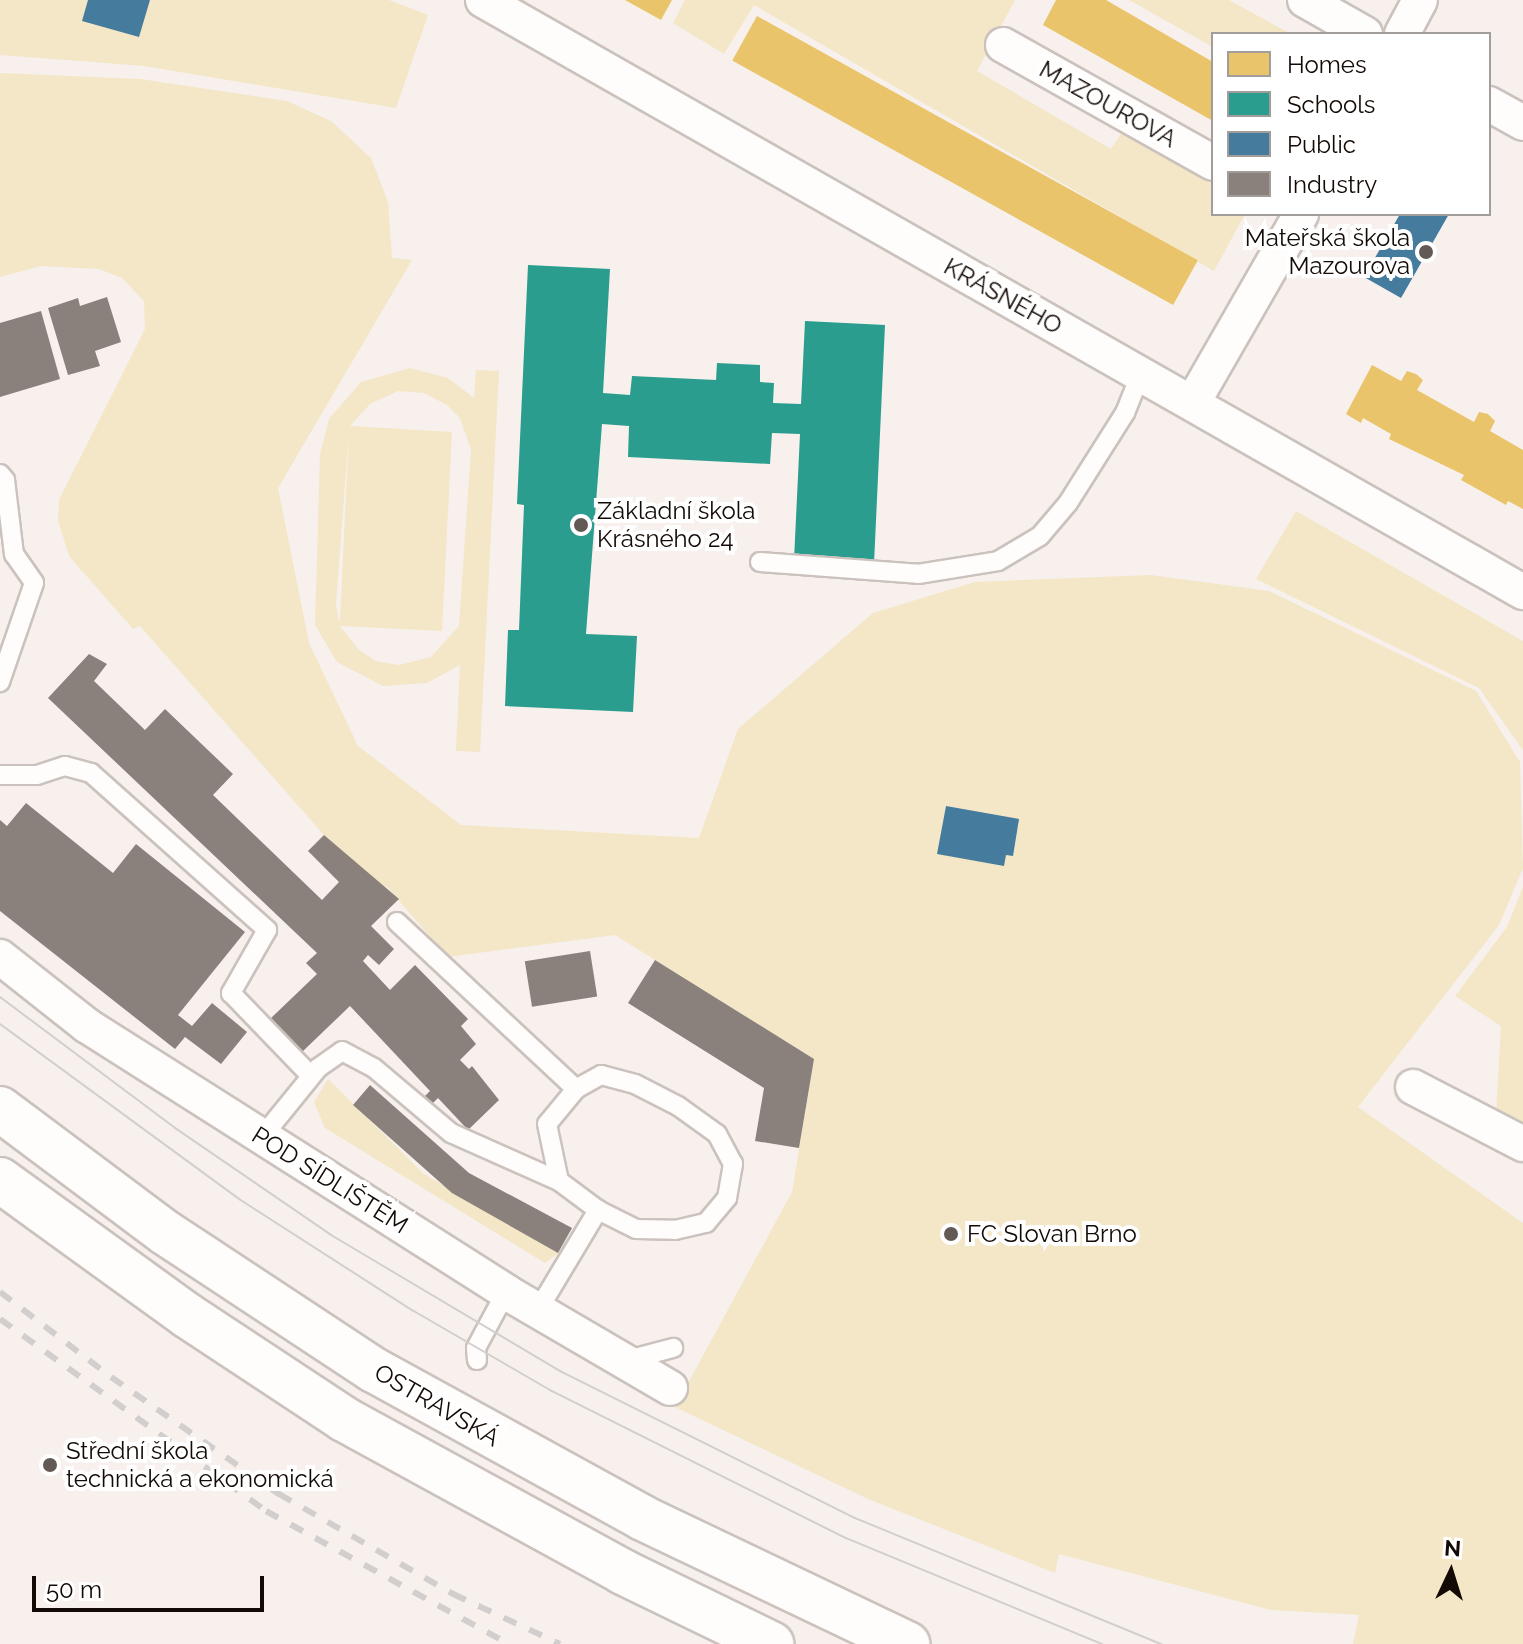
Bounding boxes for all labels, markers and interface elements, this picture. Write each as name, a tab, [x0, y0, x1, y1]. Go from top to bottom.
legend	[1211, 32, 1491, 216]
text: Homes	[1287, 50, 1367, 79]
street label: MAZOUROVA	[1034, 54, 1182, 154]
text: Schools	[1287, 90, 1375, 119]
text: Public	[1287, 130, 1356, 159]
text: Industry	[1287, 170, 1377, 199]
place label: Mateřská škola Mazourova	[1245, 224, 1410, 280]
marker: Mateřská škola Mazourova	[1417, 243, 1435, 261]
street label: KRÁSNÉHO	[939, 252, 1067, 340]
place label: Základní škola Krásného 24	[597, 497, 755, 553]
marker: Základní škola Krásného 24	[572, 516, 590, 534]
street label: POD SÍDLIŠTĚM	[247, 1120, 413, 1240]
place label: FC Slovan Brno	[967, 1220, 1137, 1248]
marker: FC Slovan Brno	[942, 1225, 960, 1243]
street label: OSTRAVSKÁ	[369, 1358, 505, 1452]
place label: Střední škola technická a ekonomická	[66, 1437, 333, 1493]
marker: Střední škola technická a ekonomická	[41, 1456, 59, 1474]
north arrow	[1411, 1532, 1491, 1612]
text: N	[1443, 1535, 1462, 1562]
scale bar	[36, 1560, 268, 1610]
text: 50 m	[46, 1575, 102, 1604]

